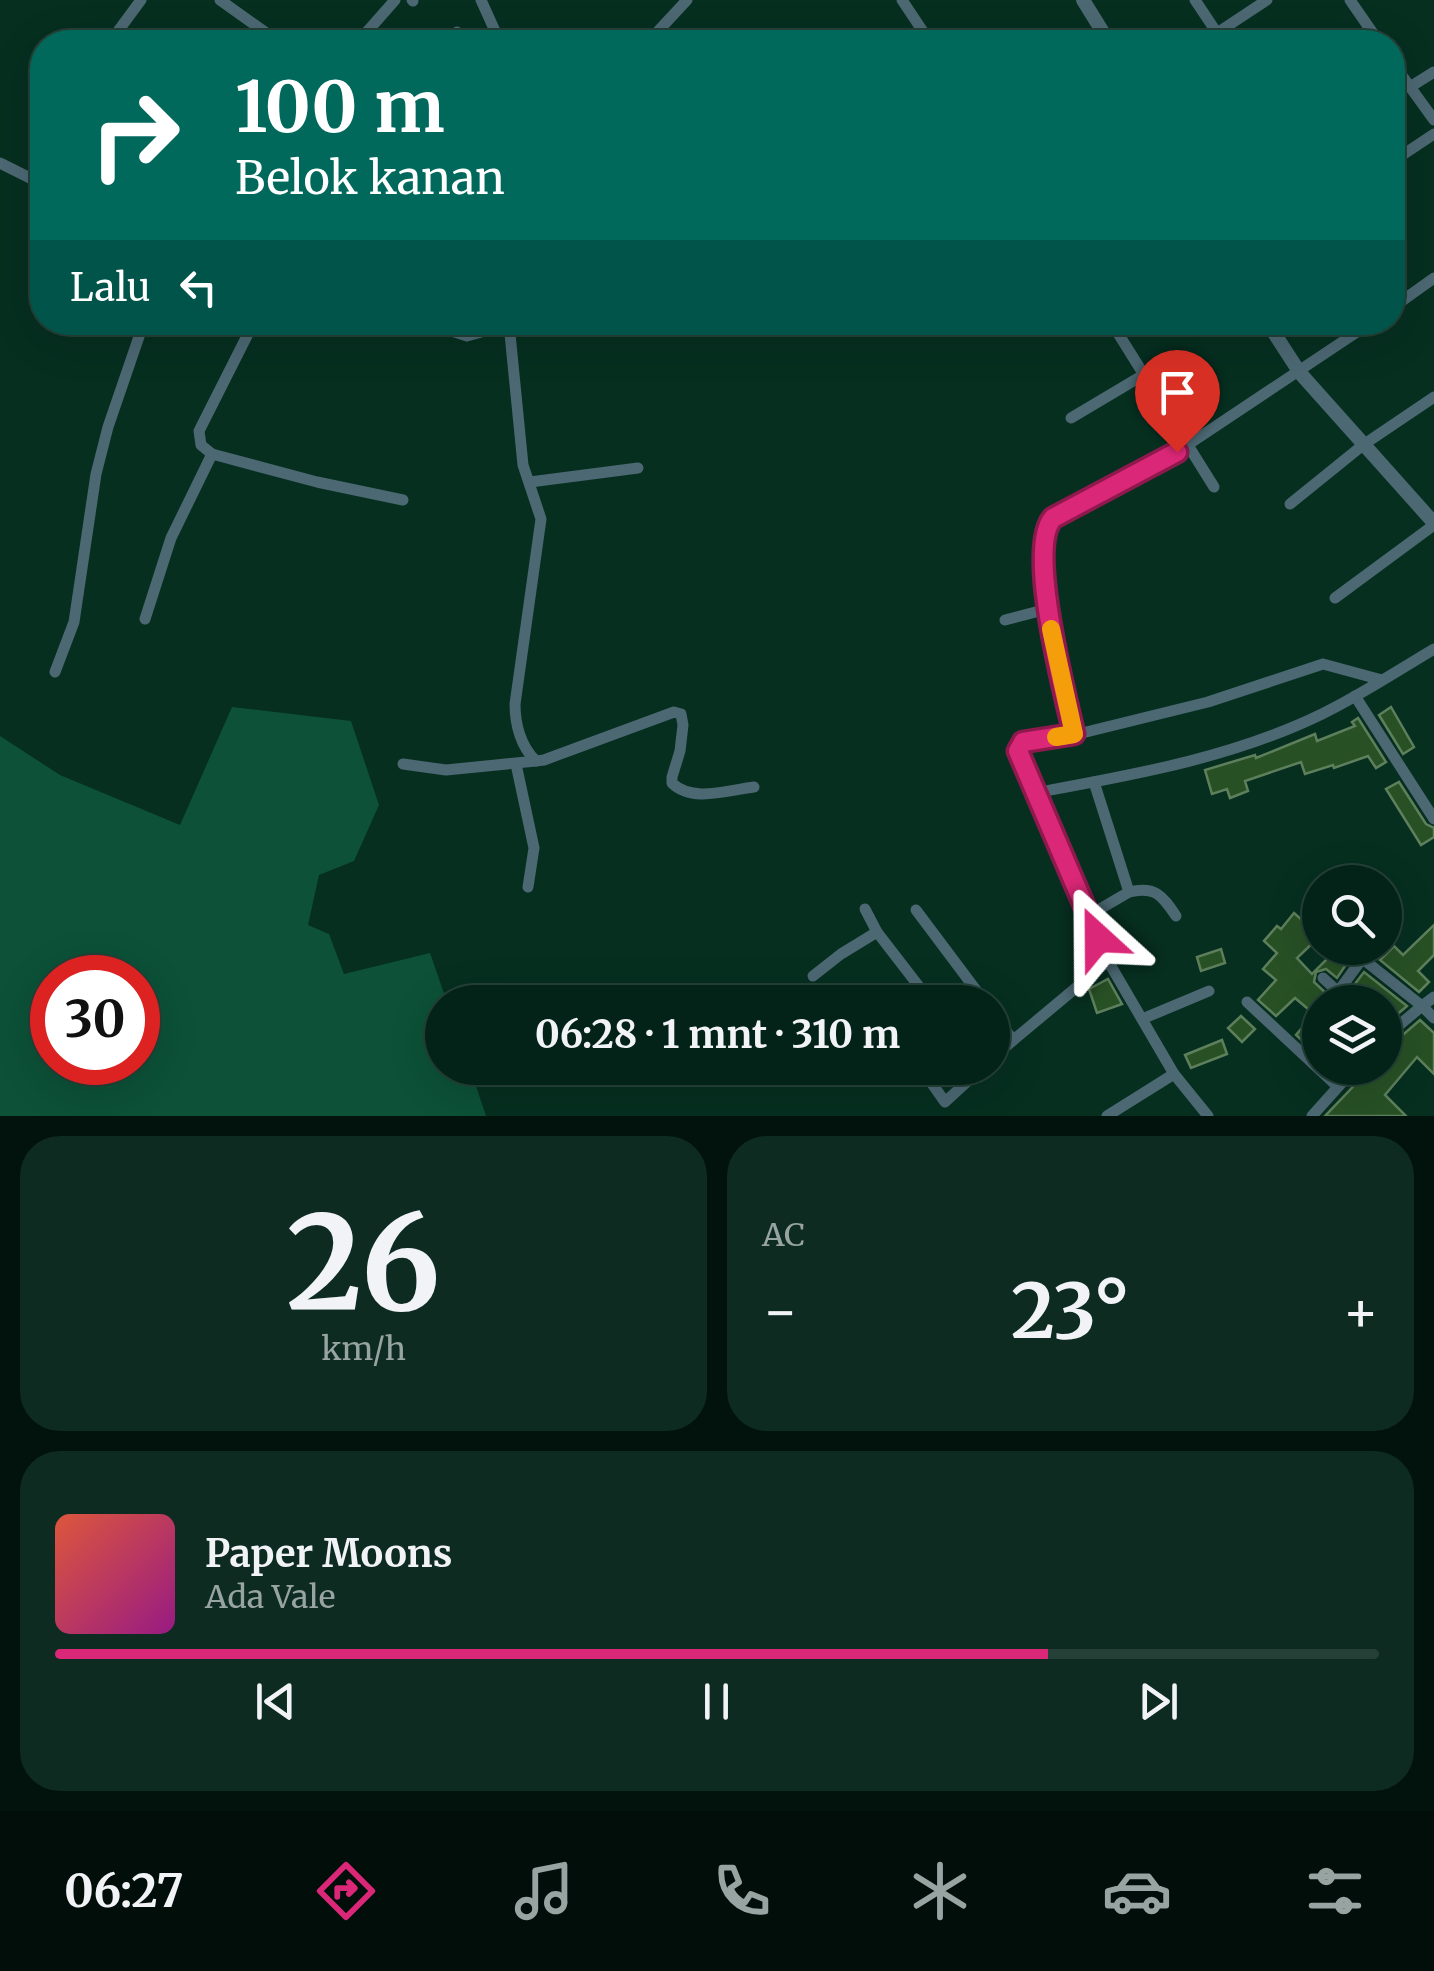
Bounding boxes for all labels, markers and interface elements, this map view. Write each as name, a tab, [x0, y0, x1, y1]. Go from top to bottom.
text: 100 m	[235, 63, 445, 151]
icon: right	[70, 70, 200, 200]
text: Belok kanan	[235, 150, 505, 206]
icon: left	[171, 260, 226, 315]
text: Lalu	[70, 264, 151, 311]
pin	[1135, 350, 1220, 453]
icon: arrive	[1150, 365, 1205, 420]
map controls	[1302, 865, 1402, 1085]
button: search	[1302, 865, 1402, 965]
position arrow	[1046, 886, 1150, 990]
speed limit sign: 30	[30, 955, 160, 1085]
button: layers	[1302, 985, 1402, 1085]
text: 06:28 · 1 mnt · 310 m	[535, 1011, 900, 1058]
text: 26	[286, 1182, 441, 1345]
text: AC	[762, 1215, 805, 1255]
text: 23°	[1011, 1264, 1130, 1358]
text: −	[762, 1277, 799, 1346]
text: +	[1342, 1277, 1379, 1346]
text: km/h	[321, 1329, 406, 1369]
text: Paper Moons	[205, 1530, 452, 1577]
text: Ada Vale	[205, 1577, 335, 1617]
icon: previous	[248, 1674, 303, 1729]
icon: pause	[689, 1674, 744, 1729]
icon: next	[1131, 1674, 1186, 1729]
icon: directions	[311, 1856, 381, 1926]
icon: music	[509, 1856, 579, 1926]
icon: phone	[707, 1856, 777, 1926]
icon: climate	[905, 1856, 975, 1926]
icon: car	[1102, 1856, 1172, 1926]
icon: filters	[1300, 1856, 1370, 1926]
text: 06:27	[64, 1863, 183, 1919]

